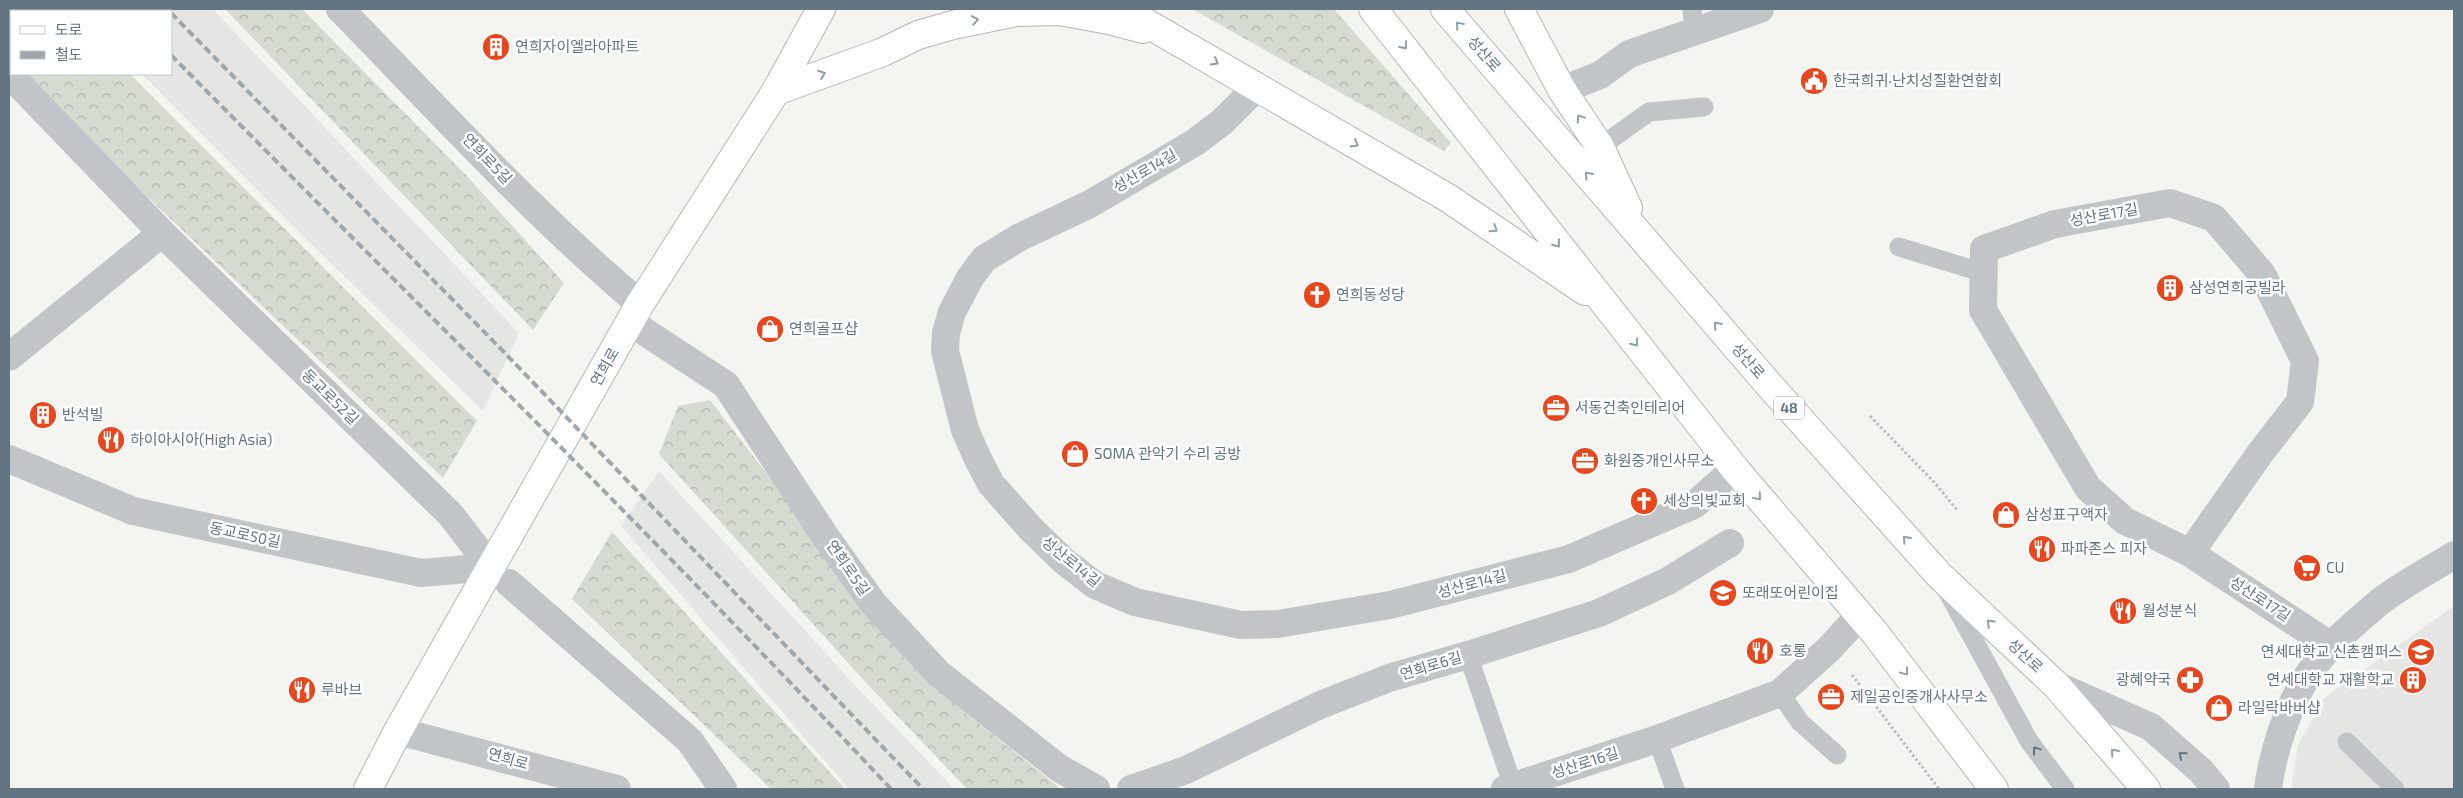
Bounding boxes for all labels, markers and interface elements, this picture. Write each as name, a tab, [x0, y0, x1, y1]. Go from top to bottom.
legend	[10, 10, 172, 75]
one-way arrow	[970, 16, 979, 26]
text: 도로	[55, 20, 83, 38]
one-way arrow	[1456, 22, 1465, 31]
building icon: 연희자이엘라아파트	[481, 32, 511, 62]
street label: 성산로	[1464, 32, 1505, 75]
place label: 연희자이엘라아파트	[515, 37, 639, 55]
one-way arrow	[1399, 40, 1407, 49]
text: 철도	[55, 45, 83, 63]
one-way arrow	[1209, 56, 1218, 66]
public building icon: 한국희귀·난치성질환연합회	[1799, 66, 1829, 96]
one-way arrow	[817, 70, 826, 80]
place label: 한국희귀·난치성질환연합회	[1833, 71, 2002, 89]
one-way arrow	[1577, 114, 1587, 123]
street label: 연희로5길	[459, 129, 516, 187]
one-way arrow	[1350, 138, 1359, 148]
street label: 성산로14길	[1110, 145, 1179, 196]
one-way arrow	[1585, 172, 1594, 181]
street label: 성산로17길	[2068, 199, 2139, 229]
one-way arrow	[1488, 223, 1497, 232]
one-way arrow	[1552, 238, 1560, 247]
building icon: 삼성연희궁빌라	[2155, 273, 2185, 303]
place label: 삼성연희궁빌라	[2189, 278, 2286, 296]
church icon: 연희동성당	[1302, 280, 1332, 310]
place label: 연희동성당	[1336, 285, 1405, 303]
shop icon: 연희골프샵	[755, 314, 785, 344]
place label: 연희골프샵	[789, 319, 858, 337]
one-way arrow	[1714, 322, 1723, 331]
one-way arrow	[1629, 337, 1638, 346]
street label: 성산로	[1728, 339, 1769, 382]
street label: 연희로	[586, 344, 622, 389]
street label: 동교로52길	[299, 365, 363, 428]
office icon: 서동건축인테리어	[1541, 393, 1571, 423]
road number: 48	[1774, 396, 1804, 419]
place label: 서동건축인테리어	[1575, 398, 1685, 416]
building icon: 반석빌	[28, 400, 58, 430]
place label: 반석빌	[62, 405, 103, 423]
restaurant icon: 하이아시아(High Asia)	[96, 425, 126, 455]
place label: 하이아시아(High Asia)	[130, 430, 273, 448]
shop icon: SOMA 관악기 수리 공방	[1060, 439, 1090, 469]
place label: SOMA 관악기 수리 공방	[1094, 444, 1241, 462]
office icon: 화원중개인사무소	[1570, 446, 1600, 476]
place label: 화원중개인사무소	[1604, 451, 1715, 469]
church icon: 세상의빛교회	[1629, 486, 1659, 516]
place label: 세상의빛교회	[1663, 491, 1746, 509]
one-way arrow	[1753, 491, 1762, 500]
shop icon: 삼성표구액자	[1991, 500, 2021, 530]
place label: 삼성표구액자	[2025, 505, 2108, 523]
street label: 동교로50길	[208, 518, 282, 550]
street label: 성산로14길	[1039, 532, 1105, 590]
restaurant icon: 파파존스 피자	[2027, 534, 2057, 564]
one-way arrow	[1903, 535, 1912, 544]
street label: 연희로5길	[823, 536, 874, 598]
place label: 파파존스 피자	[2061, 539, 2147, 557]
supermarket icon: CU	[2292, 553, 2322, 583]
place label: CU	[2326, 558, 2345, 576]
street label: 성산로14길	[1435, 565, 1508, 601]
street label: 성산로17길	[2227, 572, 2294, 624]
school or university icon: 또래또어린이집	[1708, 578, 1738, 608]
place label: 또래또어린이집	[1742, 583, 1839, 601]
restaurant icon: 월성분식	[2108, 596, 2138, 626]
place label: 월성분식	[2142, 601, 2197, 619]
one-way arrow	[1986, 620, 1995, 629]
street label: 성산로	[2004, 635, 2047, 676]
restaurant icon: 호롱	[1745, 636, 1775, 666]
school or university icon: 연세대학교 신촌캠퍼스	[2406, 637, 2436, 667]
place label: 호롱	[1779, 641, 1807, 659]
place label: 연세대학교 신촌캠퍼스	[2261, 642, 2402, 660]
street label: 연희로6길	[1398, 647, 1464, 683]
pharmacy icon: 광혜약국	[2175, 665, 2205, 695]
building icon: 연세대학교 재활학교	[2398, 665, 2428, 695]
one-way arrow	[1899, 666, 1907, 675]
place label: 광혜약국	[2116, 670, 2171, 688]
place label: 연세대학교 재활학교	[2266, 670, 2394, 688]
restaurant icon: 루바브	[287, 675, 317, 705]
place label: 루바브	[321, 680, 363, 698]
office icon: 제일공인중개사사무소	[1816, 682, 1846, 712]
place label: 제일공인중개사사무소	[1850, 687, 1988, 705]
shop icon: 라일락바버샵	[2204, 693, 2234, 723]
place label: 라일락바버샵	[2238, 698, 2321, 716]
street label: 성산로16길	[1549, 743, 1621, 781]
street label: 연희로	[486, 744, 531, 772]
one-way arrow	[2032, 747, 2041, 756]
one-way arrow	[2111, 749, 2120, 758]
one-way arrow	[2178, 751, 2187, 760]

